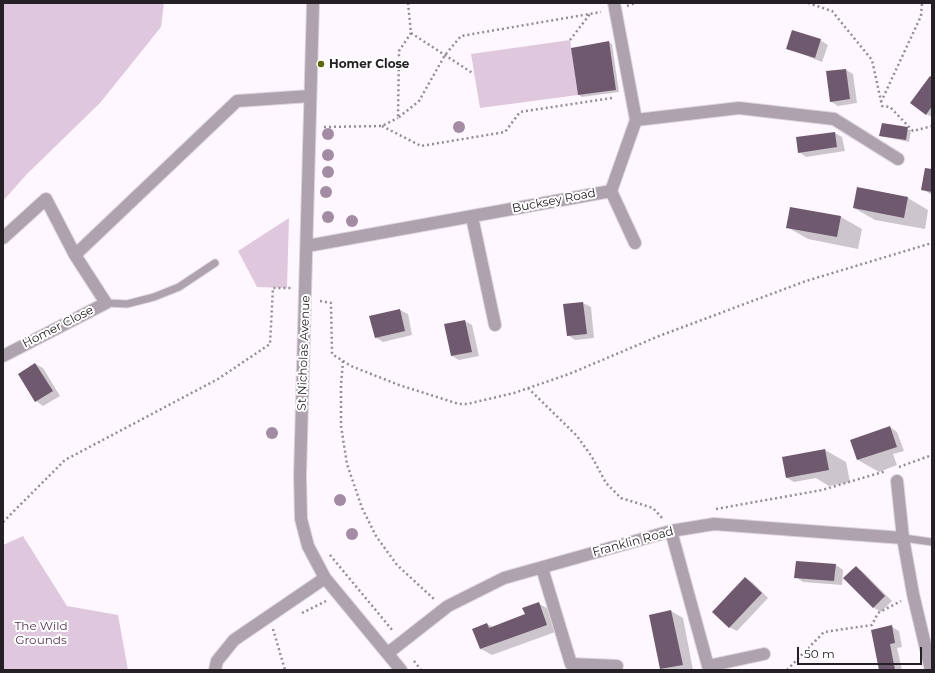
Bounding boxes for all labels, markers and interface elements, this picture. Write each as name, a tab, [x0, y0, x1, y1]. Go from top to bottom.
place label: Homer Close	[329, 57, 409, 71]
marker: Homer Close	[316, 59, 326, 69]
street label: Bucksey Road	[511, 186, 597, 216]
street label: St Nicholas Avenue	[295, 295, 313, 411]
street label: Homer Close	[20, 303, 96, 351]
street label: Franklin Road	[591, 524, 675, 560]
park label: The Wild Grounds	[14, 619, 68, 647]
scale bar	[799, 639, 924, 665]
text: 50 m	[804, 646, 835, 661]

